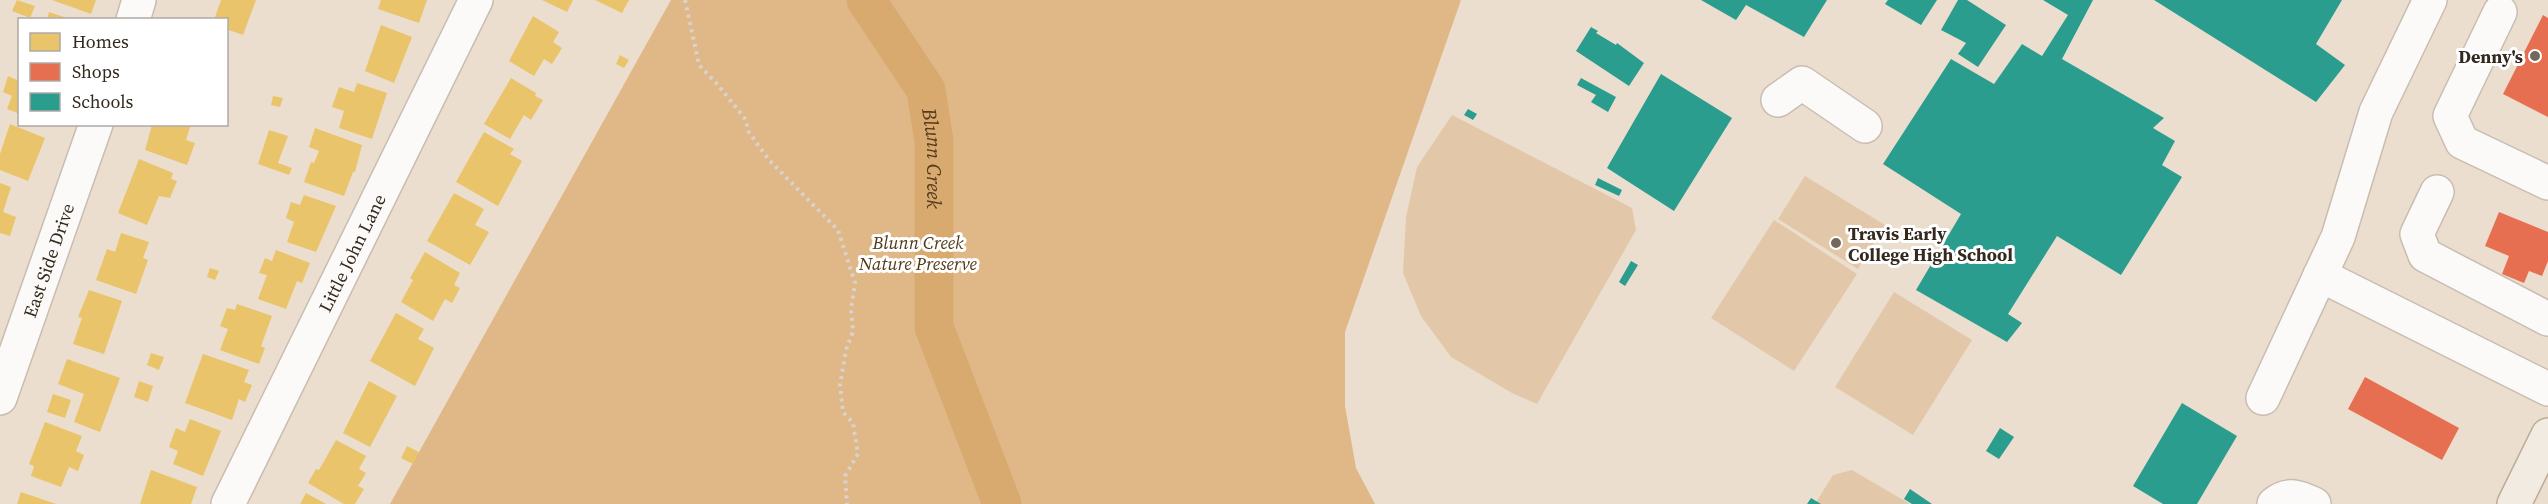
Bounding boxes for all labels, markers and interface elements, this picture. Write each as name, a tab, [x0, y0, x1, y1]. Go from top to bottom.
legend	[18, 18, 228, 126]
text: Homes	[72, 29, 129, 54]
place label: Denny's	[2458, 44, 2523, 69]
marker: Denny's	[2528, 49, 2542, 63]
text: Shops	[72, 59, 120, 84]
text: Schools	[72, 89, 134, 114]
water label: Blunn Creek	[915, 105, 948, 209]
street label: Little John Lane	[312, 190, 391, 316]
street label: East Side Drive	[17, 200, 80, 321]
place label: Travis Early College High School	[1848, 221, 2013, 267]
park label: Blunn Creek Nature Preserve	[858, 230, 978, 276]
marker: Travis Early College High School	[1829, 236, 1843, 250]

